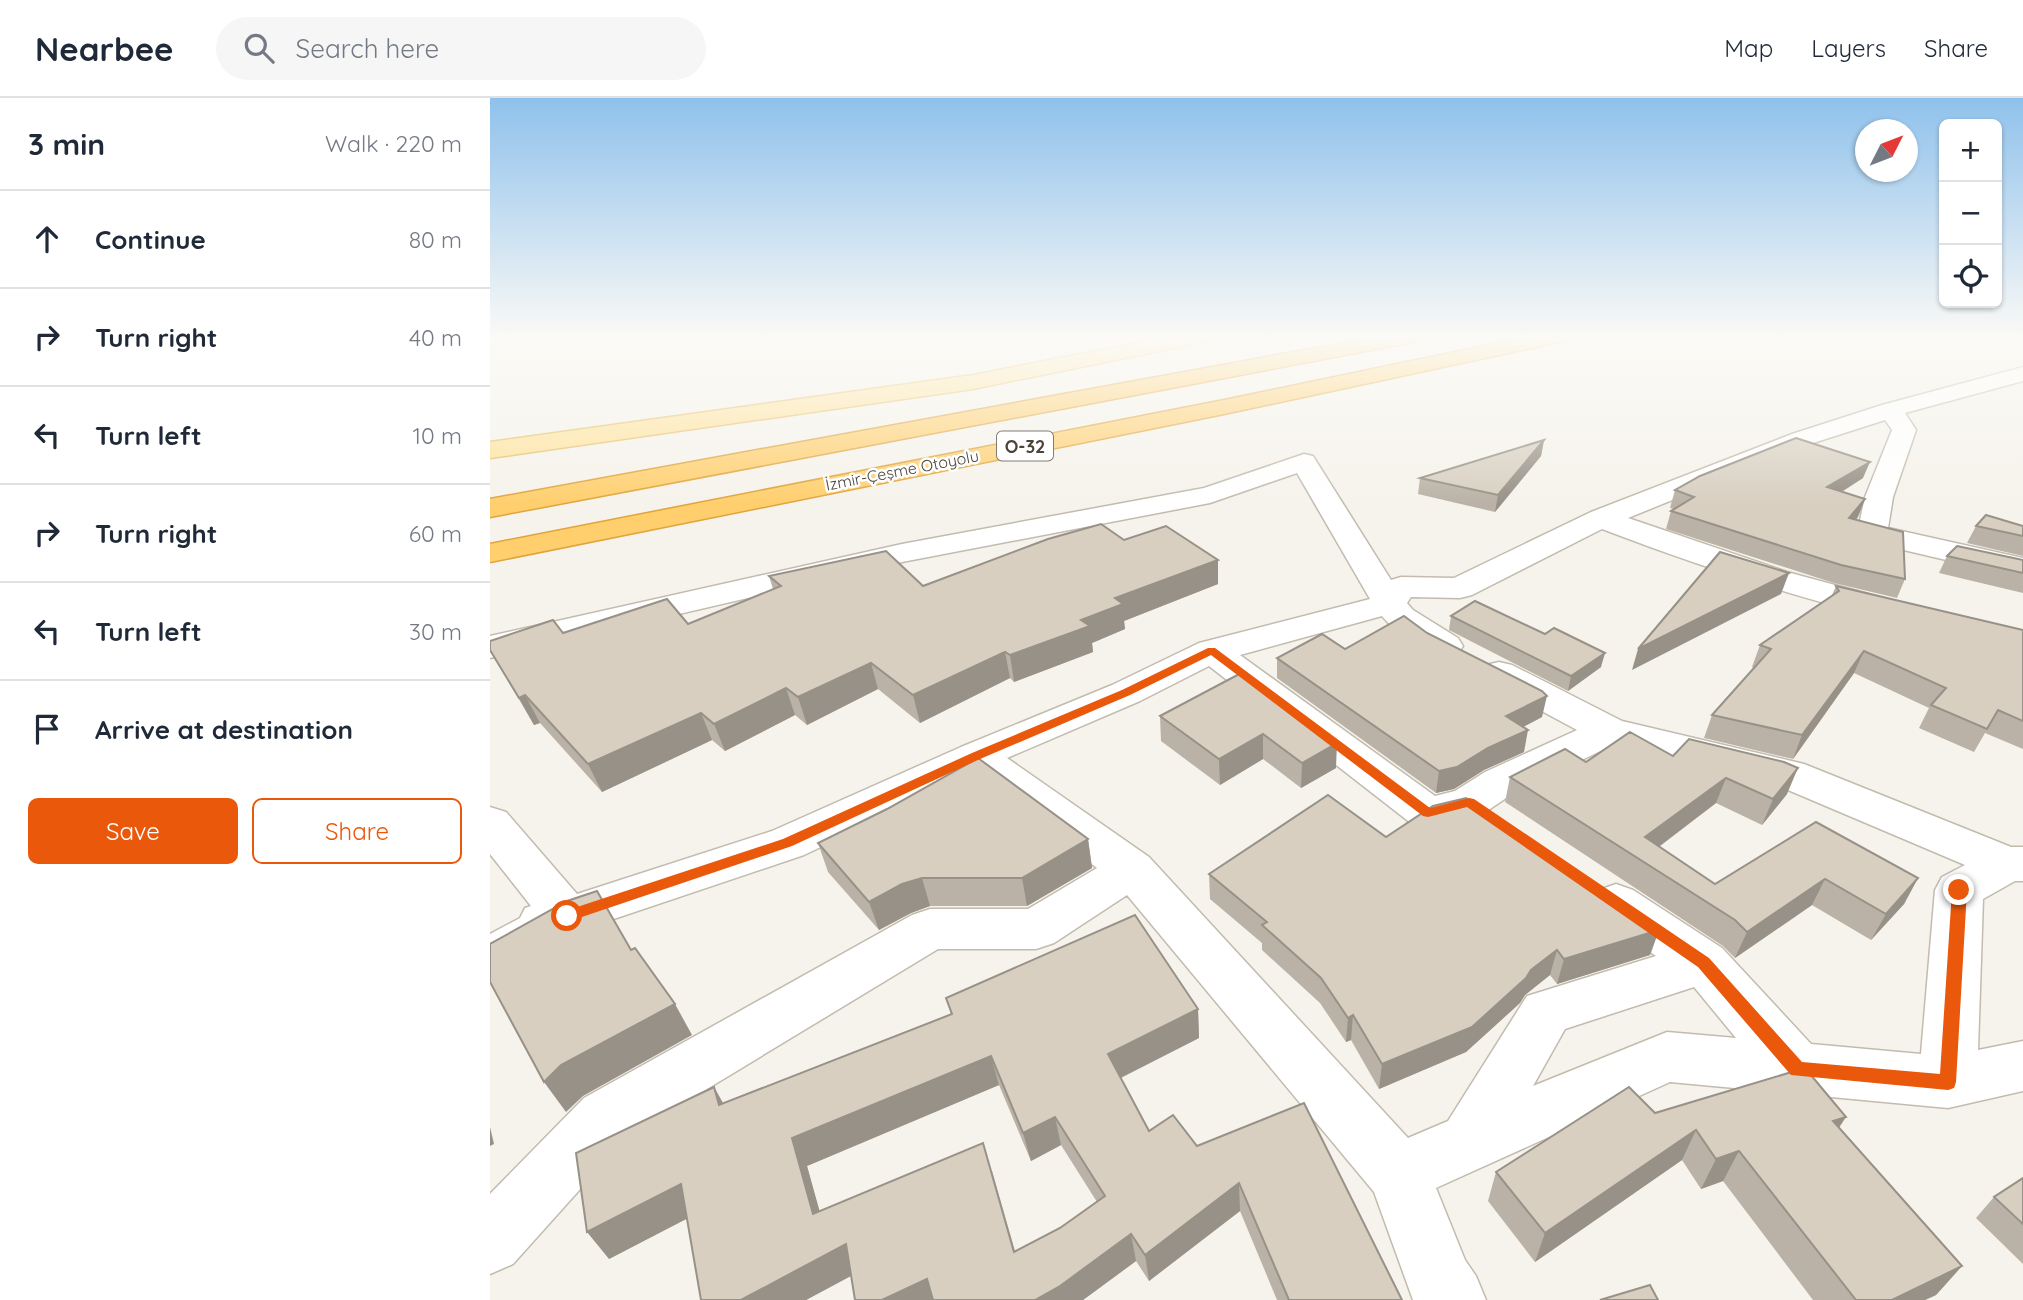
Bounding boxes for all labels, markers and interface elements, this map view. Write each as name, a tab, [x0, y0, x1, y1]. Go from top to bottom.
search box	[216, 17, 706, 80]
text: Nearbee	[35, 28, 174, 69]
icon: search	[240, 29, 278, 67]
text: Search here	[296, 32, 439, 65]
text: Map	[1724, 33, 1773, 63]
text: Layers	[1811, 33, 1886, 63]
text: Share	[1924, 33, 1988, 63]
north arrow	[1855, 119, 1918, 182]
map controls	[1939, 119, 2002, 308]
button: +	[1939, 119, 2002, 182]
text: 3 min	[28, 125, 105, 163]
text: Walk · 220 m	[325, 129, 462, 158]
button: −	[1939, 182, 2002, 245]
icon: ahead	[28, 220, 66, 258]
text: Continue	[95, 223, 206, 256]
text: 80 m	[409, 225, 462, 254]
button: locate	[1939, 245, 2002, 308]
icon: right	[28, 318, 66, 356]
text: Turn right	[95, 321, 217, 354]
text: 40 m	[409, 323, 462, 352]
icon: left	[28, 416, 66, 454]
text: Turn left	[95, 419, 202, 452]
text: 10 m	[413, 421, 462, 450]
road number: O-32	[997, 432, 1053, 460]
street label: İzmir-Çeşme Otoyolu	[824, 445, 980, 495]
icon: right	[28, 514, 66, 552]
text: Turn right	[95, 517, 217, 550]
text: 60 m	[409, 519, 462, 548]
icon: left	[28, 612, 66, 650]
text: Turn left	[95, 615, 202, 648]
text: 30 m	[409, 617, 462, 646]
icon: arrive	[28, 710, 66, 748]
text: Arrive at destination	[95, 713, 353, 746]
button: Save	[28, 798, 238, 864]
button: Share	[252, 798, 462, 864]
route end	[1943, 874, 1974, 905]
route start	[551, 900, 582, 931]

